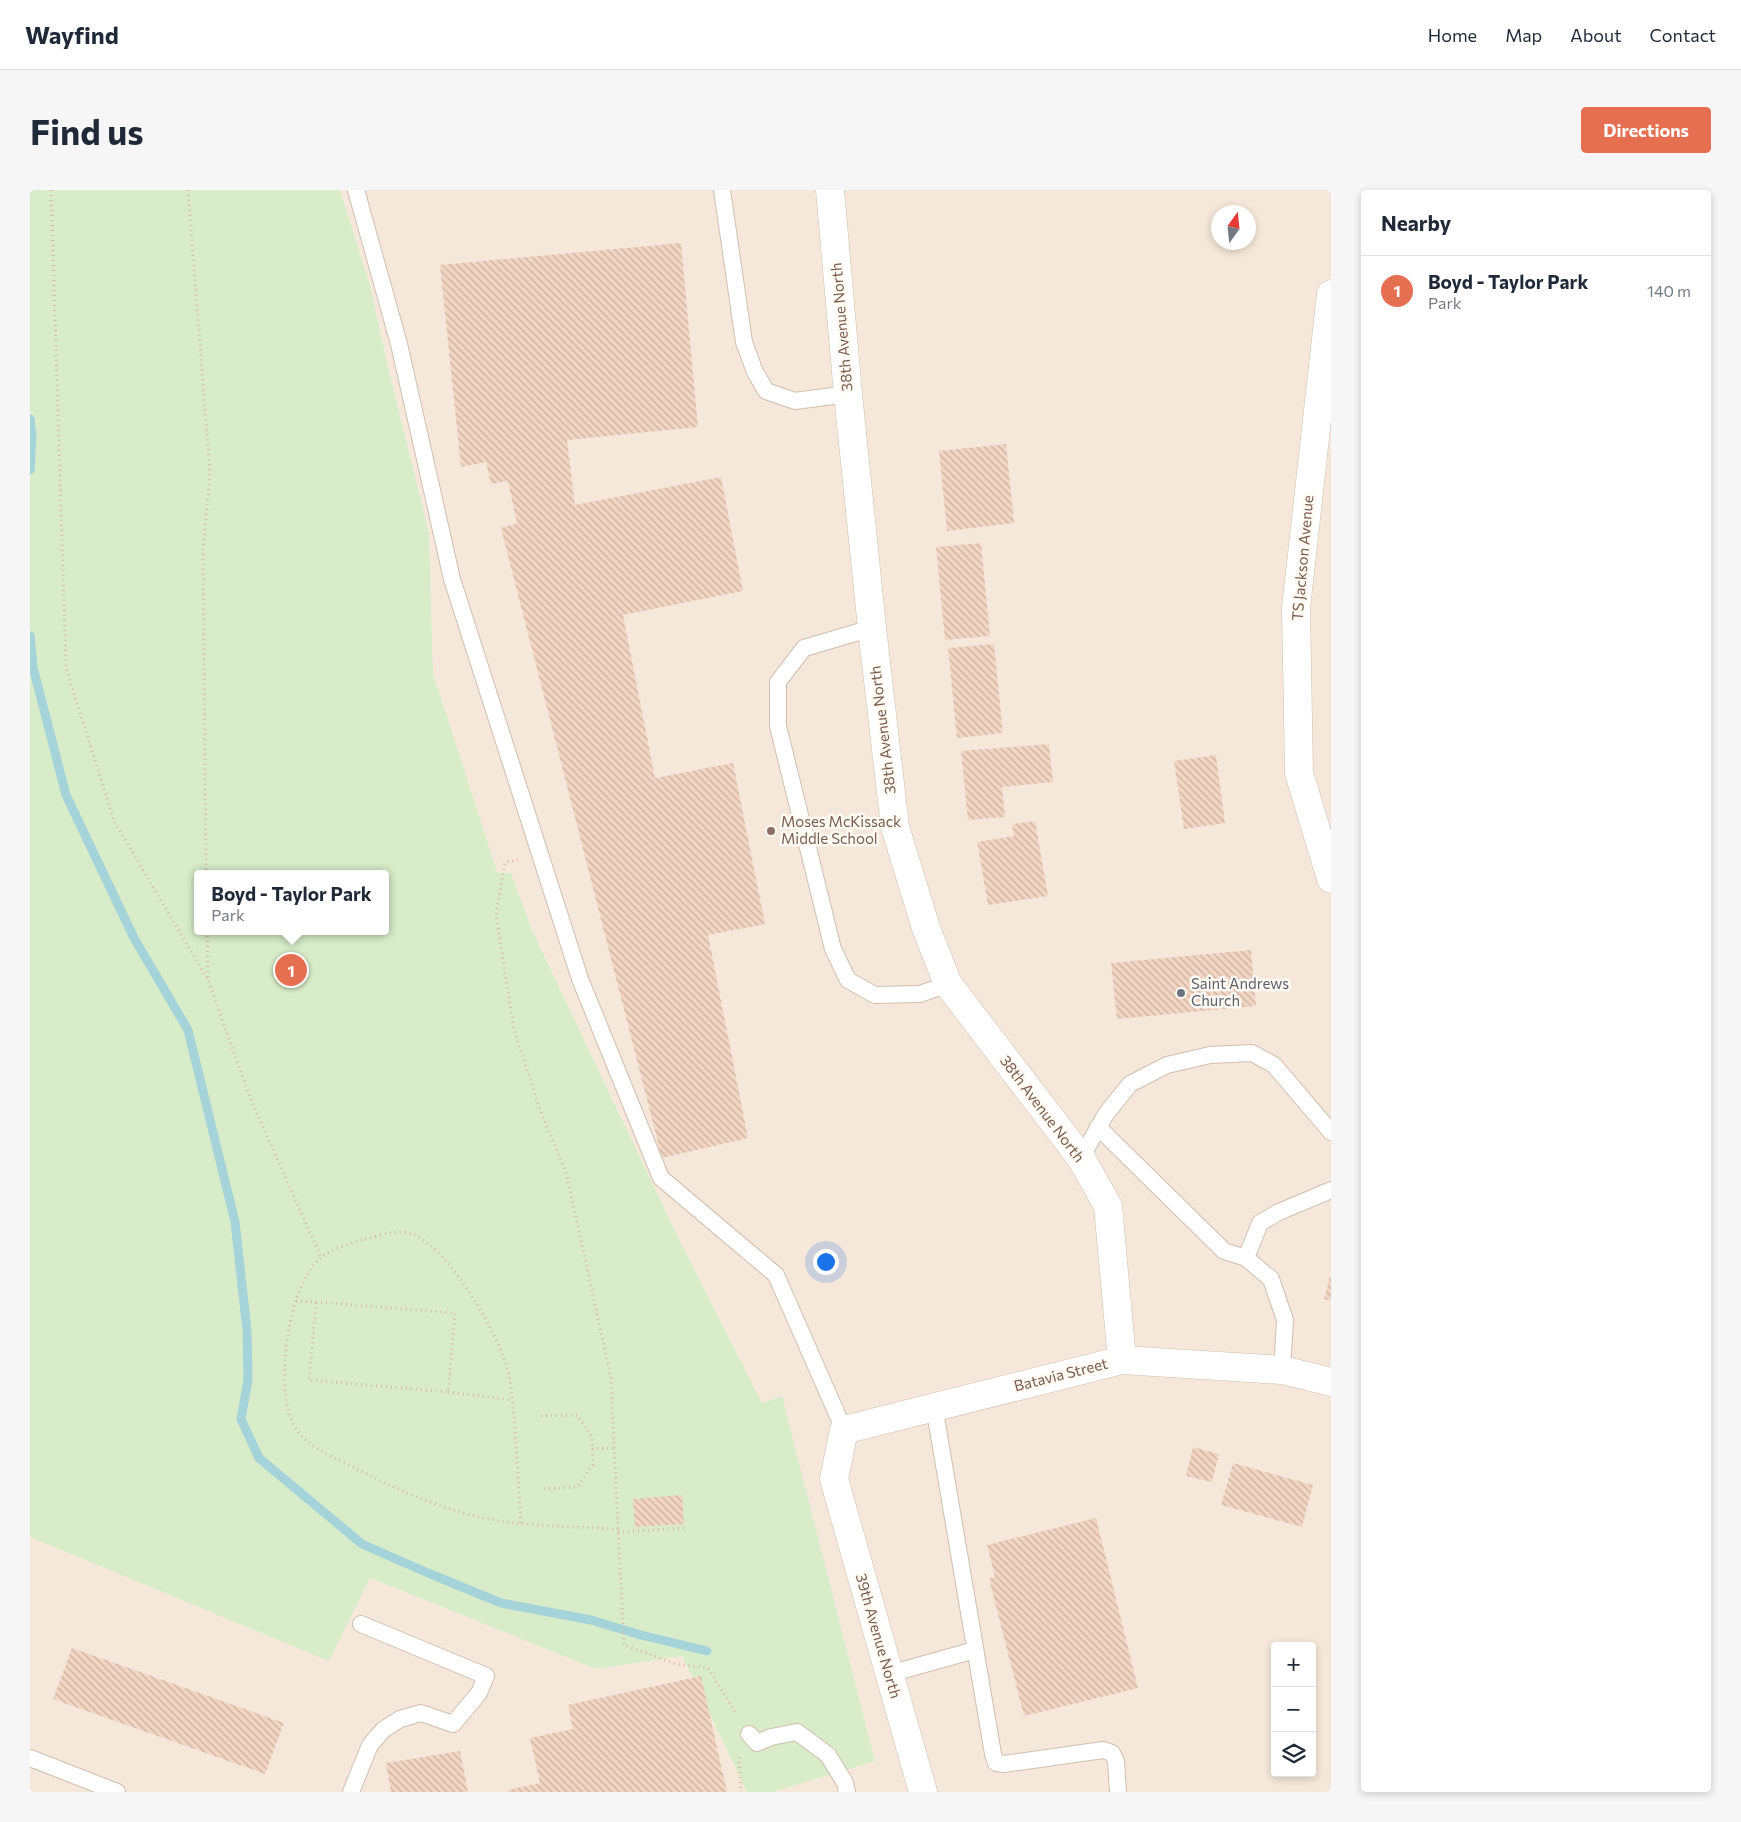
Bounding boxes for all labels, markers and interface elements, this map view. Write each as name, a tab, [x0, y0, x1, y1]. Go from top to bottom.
text: Wayfind	[25, 20, 119, 49]
text: Home	[1428, 24, 1477, 46]
text: Map	[1505, 24, 1542, 46]
text: About	[1570, 24, 1622, 46]
text: Contact	[1650, 24, 1716, 46]
button: Directions	[1581, 107, 1711, 153]
text: Find us	[30, 109, 144, 152]
north arrow	[1211, 205, 1256, 250]
text: Nearby	[1381, 210, 1451, 235]
street label: 38th Avenue North	[826, 262, 856, 392]
text: Boyd - Taylor Park	[1428, 270, 1588, 293]
text: 1	[1393, 281, 1401, 300]
text: 140 m	[1647, 281, 1691, 300]
text: Park	[1428, 293, 1461, 312]
street label: TS Jackson Avenue	[1288, 494, 1316, 622]
street label: 38th Avenue North	[865, 665, 899, 795]
place label: Moses McKissack Middle School	[781, 812, 901, 847]
marker: Moses McKissack Middle School	[765, 825, 777, 837]
popup	[194, 870, 389, 935]
text: Boyd - Taylor Park	[211, 882, 372, 905]
text: Park	[211, 905, 245, 924]
pin: 1	[275, 951, 307, 989]
place label: Saint Andrews Church	[1191, 974, 1289, 1009]
marker: Saint Andrews Church	[1175, 987, 1187, 999]
street label: 38th Avenue North	[997, 1051, 1089, 1165]
your location	[813, 1249, 839, 1275]
street label: Batavia Street	[1012, 1354, 1110, 1394]
street label: 39th Avenue North	[853, 1571, 905, 1700]
map controls	[1271, 1642, 1316, 1777]
button: +	[1271, 1642, 1316, 1687]
button: −	[1271, 1687, 1316, 1732]
button: layers	[1271, 1732, 1316, 1777]

